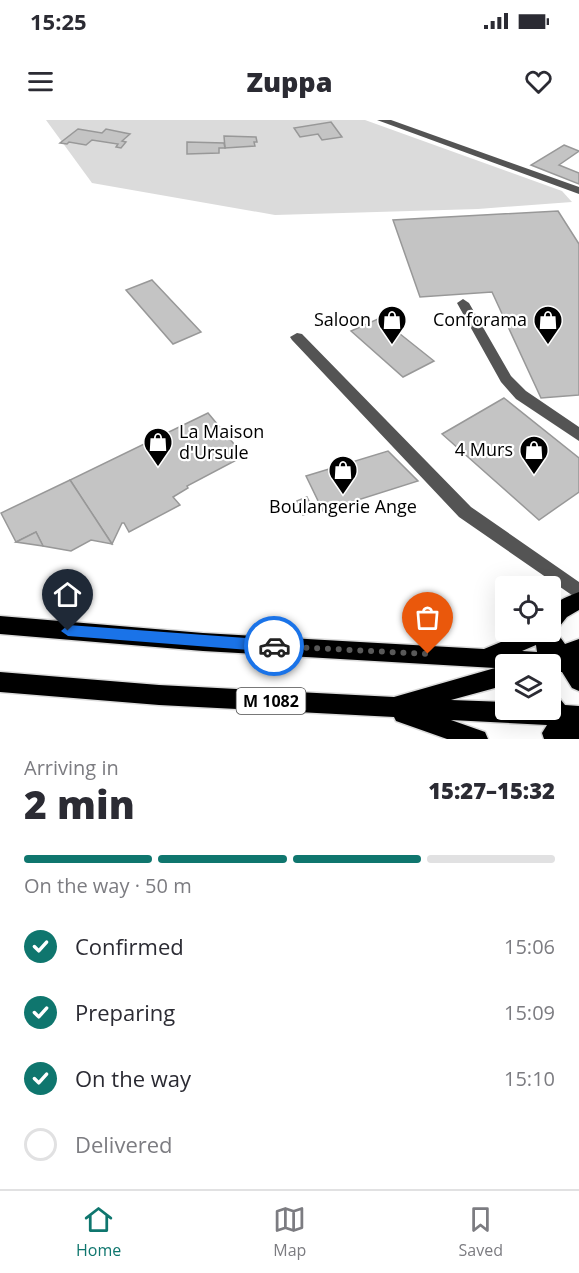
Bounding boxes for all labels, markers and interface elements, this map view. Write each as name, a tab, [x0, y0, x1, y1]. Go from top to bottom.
text: 15:25	[30, 6, 87, 36]
text: Zuppa	[246, 63, 333, 100]
icon: menu	[24, 65, 57, 98]
icon: heart	[522, 65, 555, 98]
shop icon: Saloon	[376, 304, 408, 346]
shop icon: Conforama	[532, 304, 564, 346]
place label: Saloon	[314, 307, 371, 331]
place label: Conforama	[433, 307, 527, 331]
place label: La Maison d'Ursule	[179, 419, 264, 464]
shop icon: La Maison d'Ursule	[142, 426, 174, 468]
shop icon: 4 Murs	[518, 434, 550, 476]
place label: 4 Murs	[455, 437, 513, 461]
shop icon: Boulangerie Ange	[327, 454, 359, 496]
place label: Boulangerie Ange	[269, 494, 417, 518]
pin	[42, 569, 93, 631]
map controls	[495, 576, 561, 720]
button: locate	[495, 576, 561, 642]
icon: home	[51, 578, 84, 611]
pin	[402, 592, 453, 654]
icon: bag	[411, 601, 444, 634]
courier	[244, 616, 304, 676]
icon: car	[258, 630, 291, 663]
button: layers	[495, 654, 561, 720]
road number: M 1082	[236, 688, 306, 714]
text: Arriving in	[24, 754, 119, 781]
text: 15:27–15:32	[428, 775, 555, 805]
text: 2 min	[24, 777, 135, 830]
text: On the way · 50 m	[24, 872, 192, 899]
icon: check	[24, 930, 57, 963]
text: Confirmed	[75, 931, 184, 961]
text: 15:06	[504, 933, 555, 960]
icon: check	[24, 996, 57, 1029]
text: Preparing	[75, 997, 175, 1027]
text: 15:09	[504, 999, 555, 1026]
icon: check	[24, 1062, 57, 1095]
text: On the way	[75, 1063, 191, 1093]
text: 15:10	[504, 1065, 555, 1092]
text: Delivered	[75, 1129, 173, 1159]
tab: Home	[76, 1203, 121, 1261]
tab: Map	[273, 1203, 306, 1261]
tab: Saved	[458, 1203, 503, 1261]

